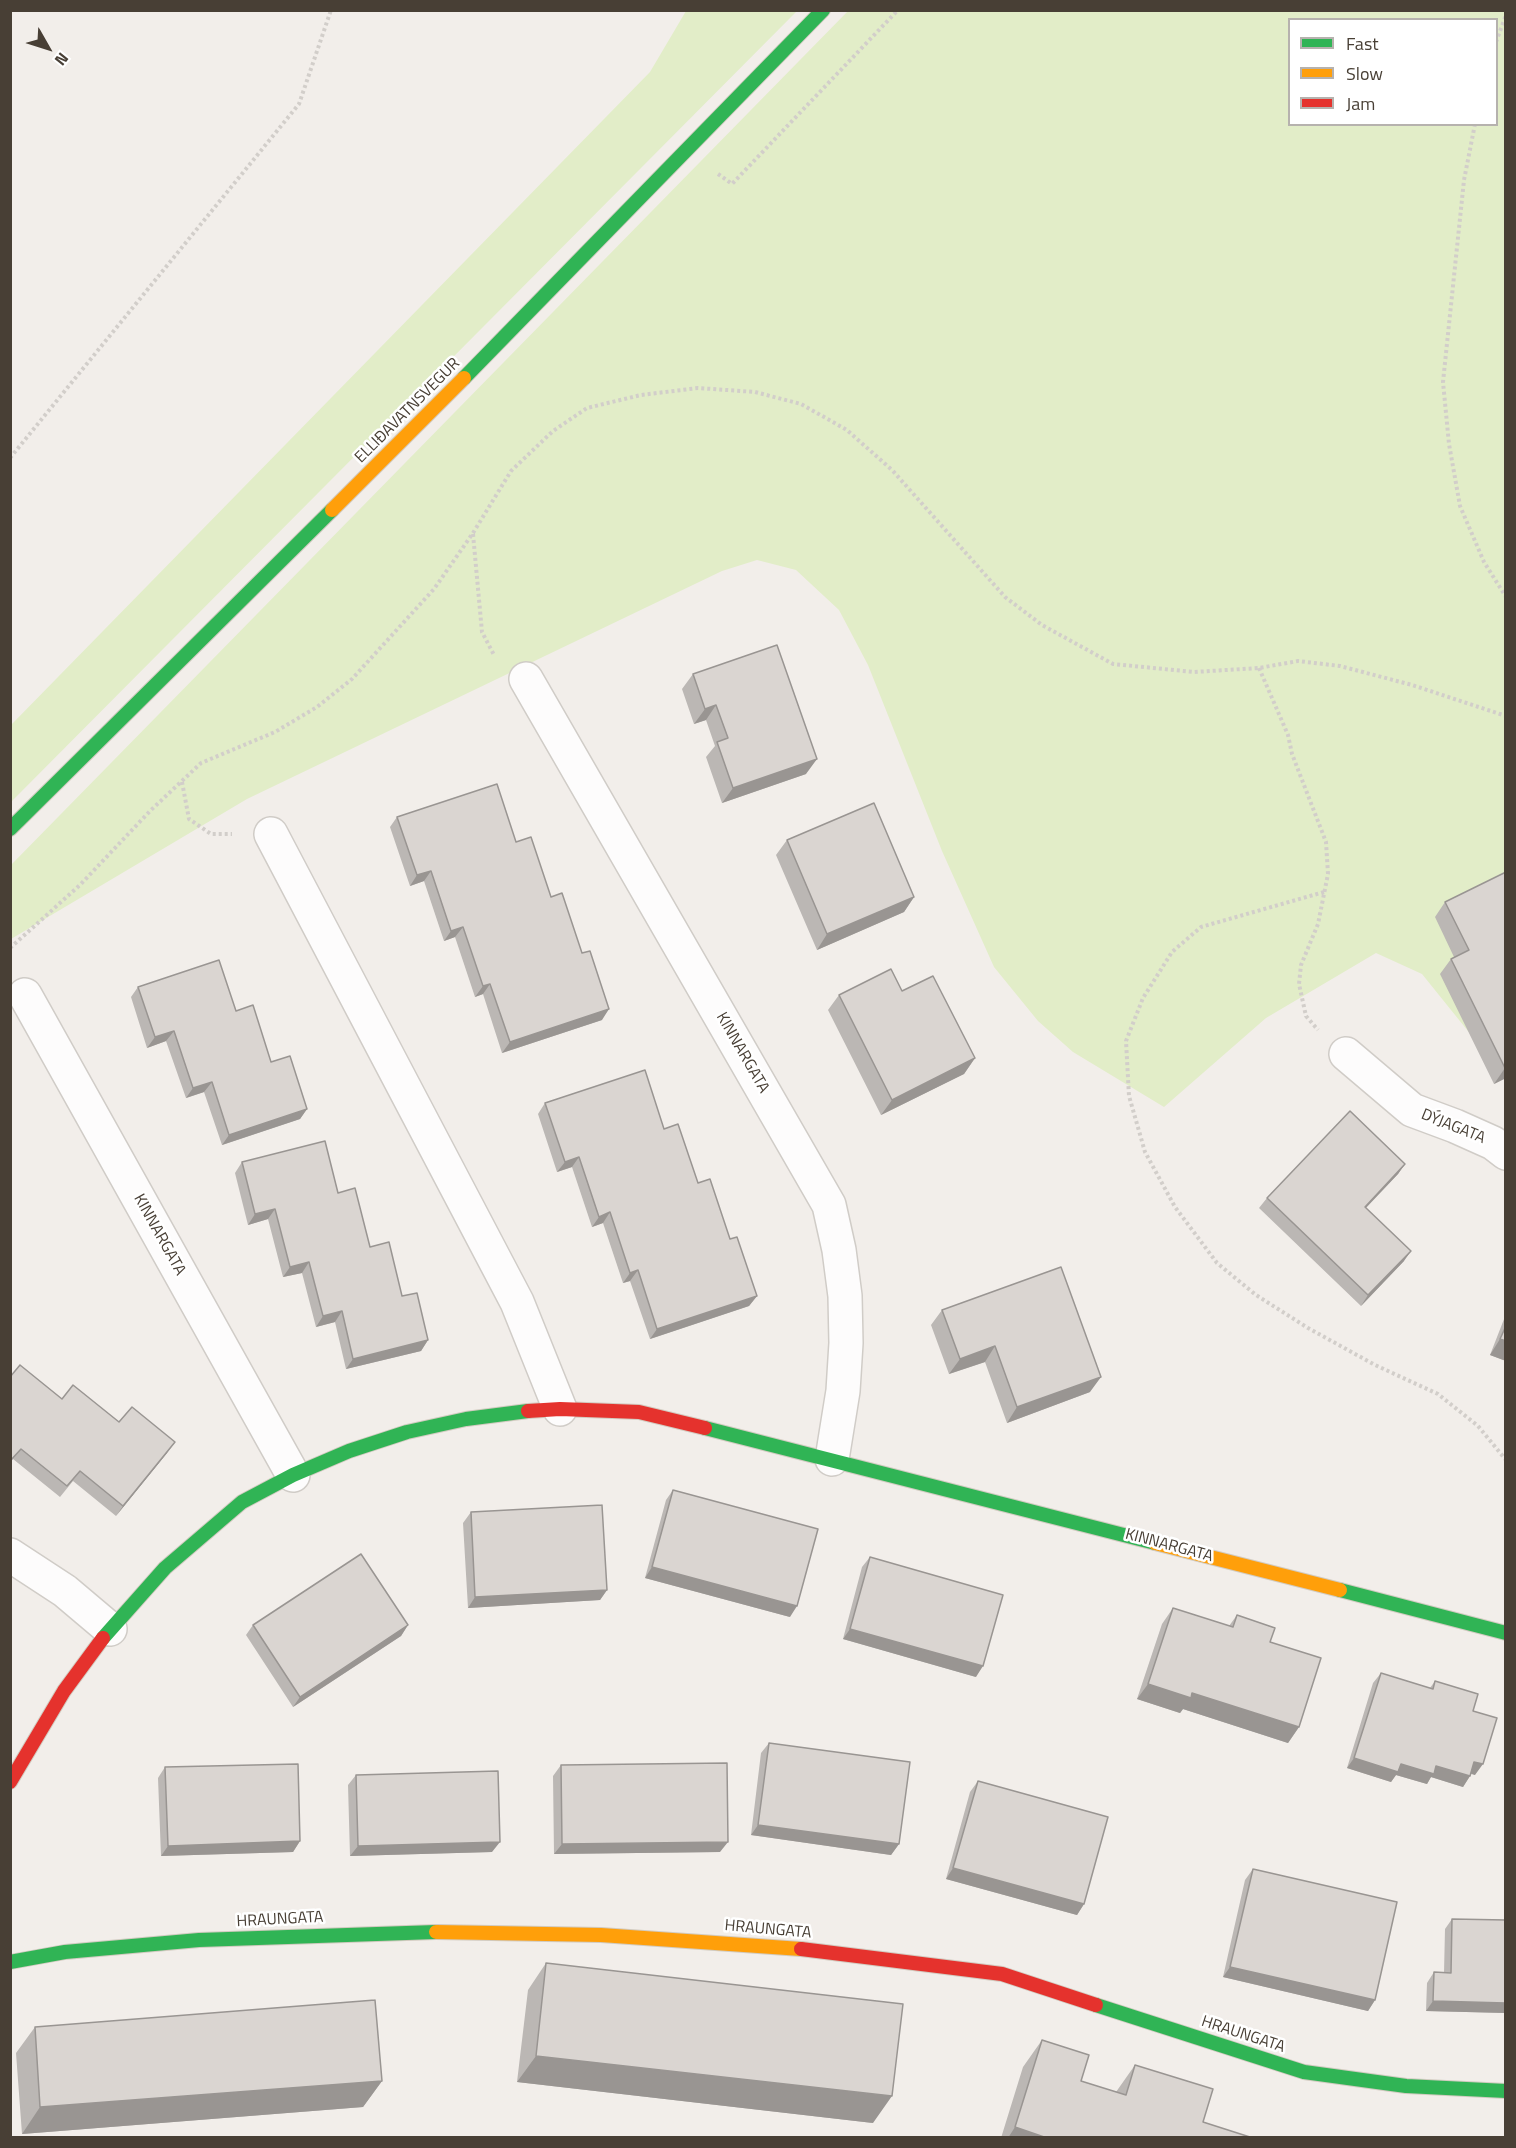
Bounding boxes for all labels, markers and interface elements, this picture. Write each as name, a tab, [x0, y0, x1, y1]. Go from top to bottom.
north arrow	[18, 18, 78, 78]
legend	[1288, 18, 1498, 126]
text: Fast	[1346, 30, 1379, 57]
text: N	[49, 47, 75, 71]
text: Slow	[1346, 60, 1383, 87]
text: Jam	[1346, 90, 1375, 117]
street label: ELLIÐAVATNSVEGUR	[351, 354, 465, 468]
street label: KINNARGATA	[711, 1009, 773, 1097]
street label: DÝJAGATA	[1418, 1105, 1488, 1149]
street label: KINNARGATA	[129, 1191, 189, 1279]
street label: KINNARGATA	[1123, 1525, 1215, 1567]
street label: HRAUNGATA	[236, 1908, 324, 1932]
street label: HRAUNGATA	[724, 1917, 812, 1943]
street label: HRAUNGATA	[1199, 2012, 1287, 2058]

